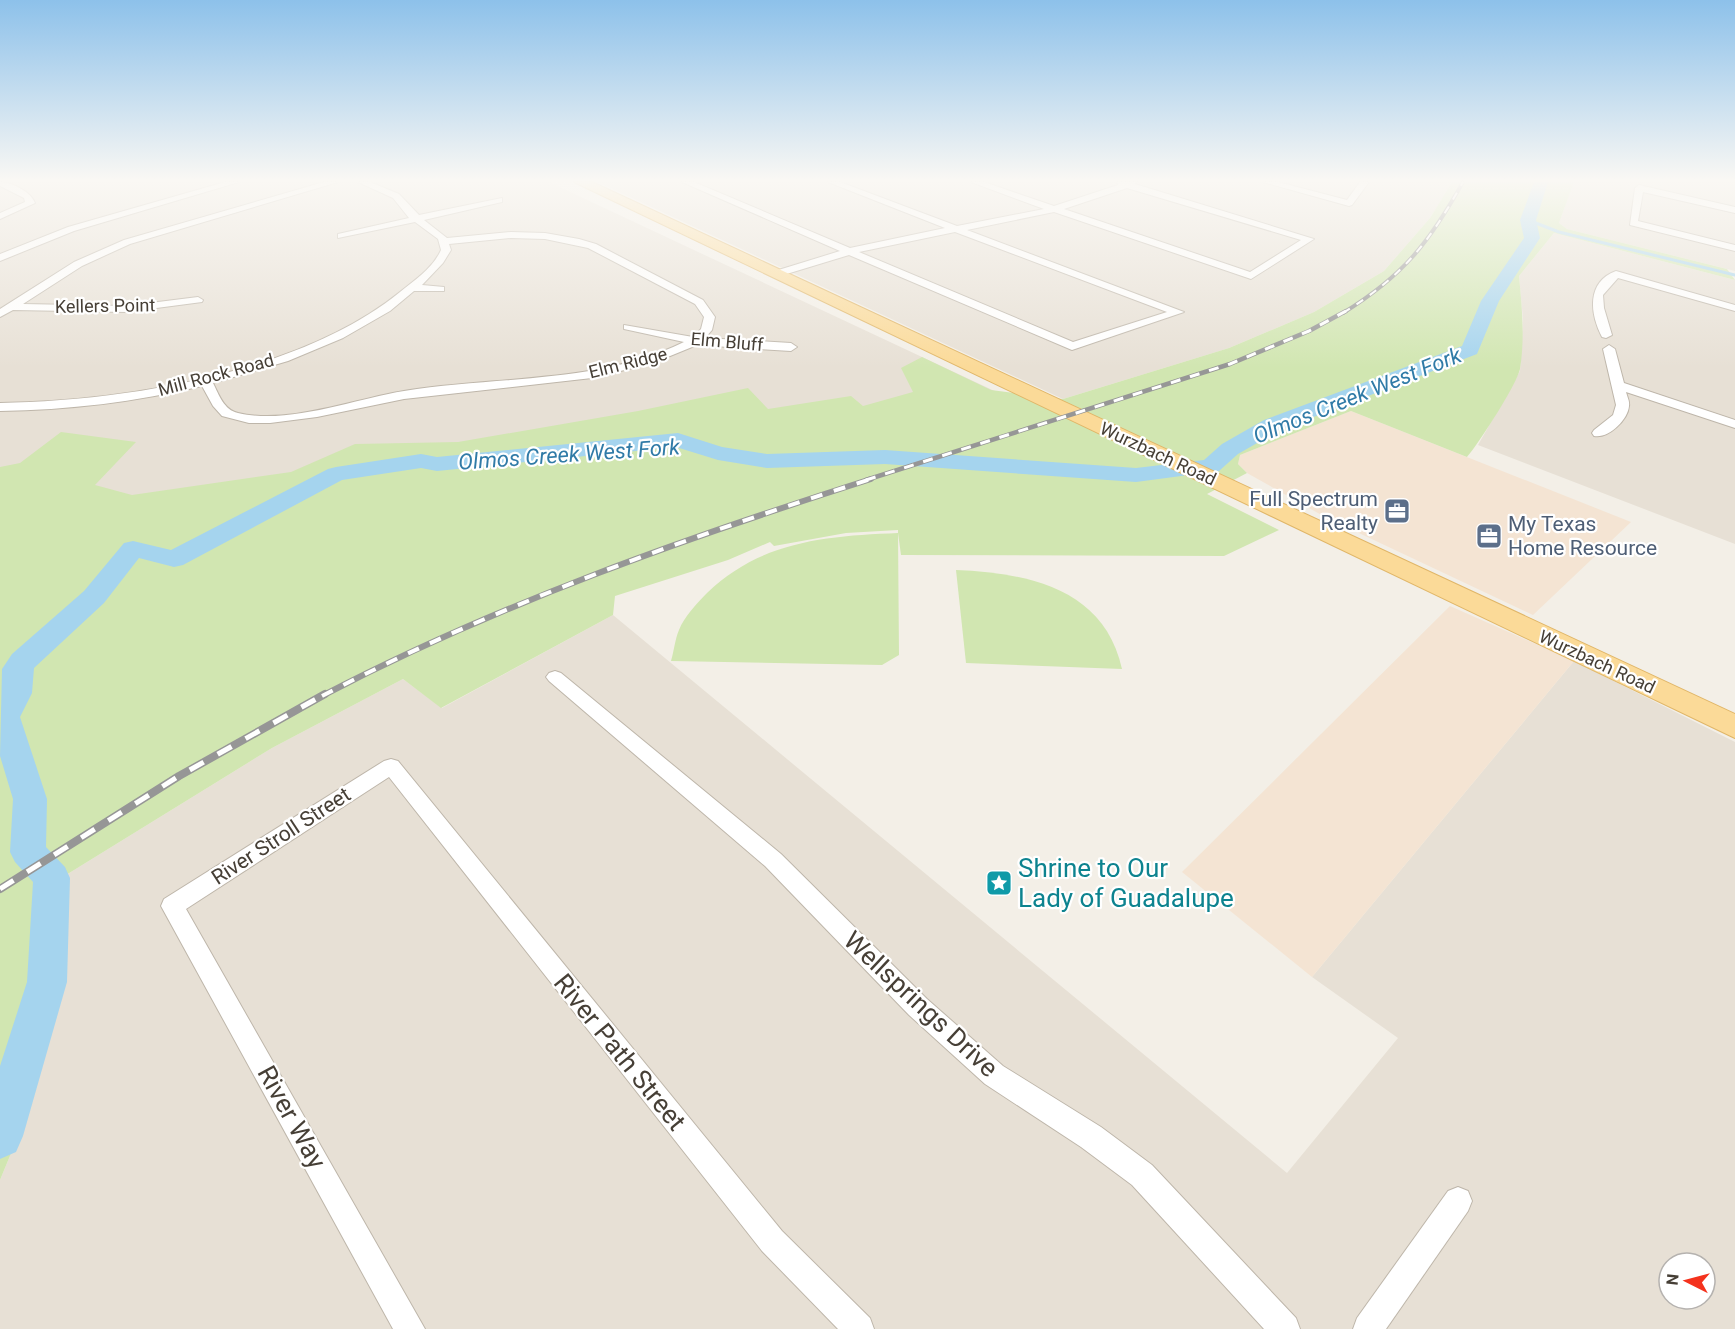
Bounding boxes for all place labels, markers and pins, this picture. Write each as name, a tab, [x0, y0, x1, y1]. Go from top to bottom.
place label: Full Spectrum Realty	[1249, 487, 1378, 535]
office icon: Full Spectrum Realty	[1382, 496, 1412, 526]
place label: My Texas Home Resource	[1508, 512, 1657, 560]
office icon: My Texas Home Resource	[1474, 521, 1504, 551]
place label: Shrine to Our Lady of Guadalupe	[1018, 853, 1234, 913]
place icon: Shrine to Our Lady of Guadalupe	[984, 868, 1014, 898]

